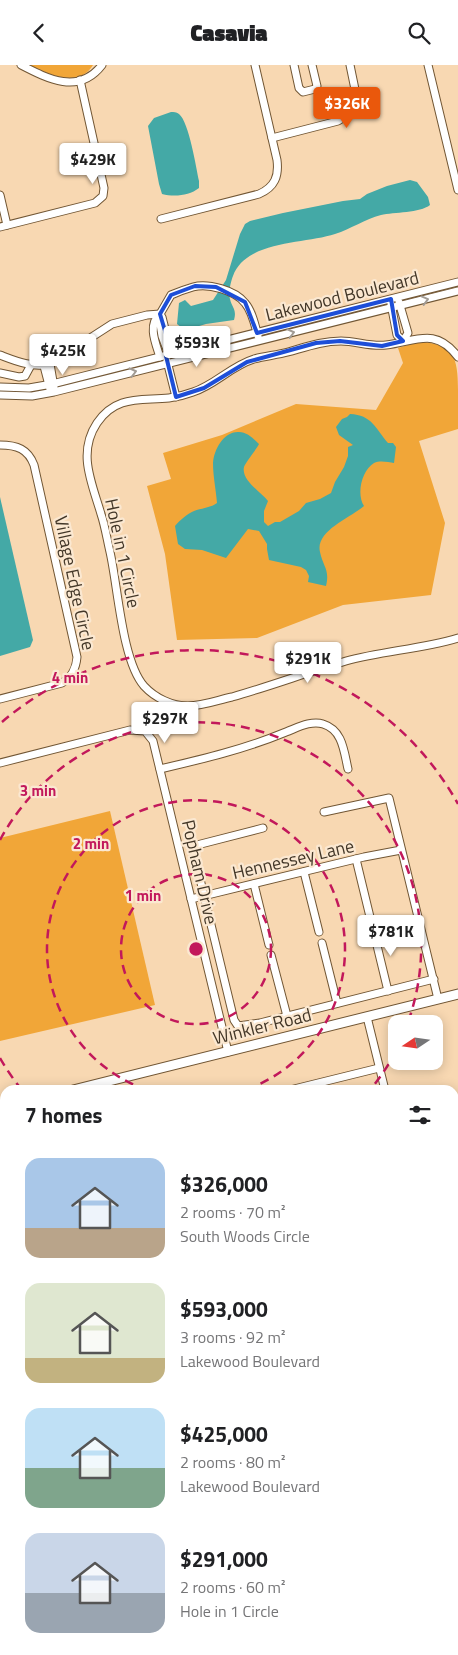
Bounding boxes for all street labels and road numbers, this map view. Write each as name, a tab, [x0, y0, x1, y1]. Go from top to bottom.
street label: Lakewood Boulevard	[262, 264, 422, 328]
street label: Hole in 1 Circle	[98, 496, 148, 610]
street label: Village Edge Circle	[48, 513, 102, 653]
street label: Popham Drive	[175, 817, 225, 927]
street label: Hennessey Lane	[229, 832, 357, 886]
street label: Winkler Road	[210, 1001, 314, 1051]

